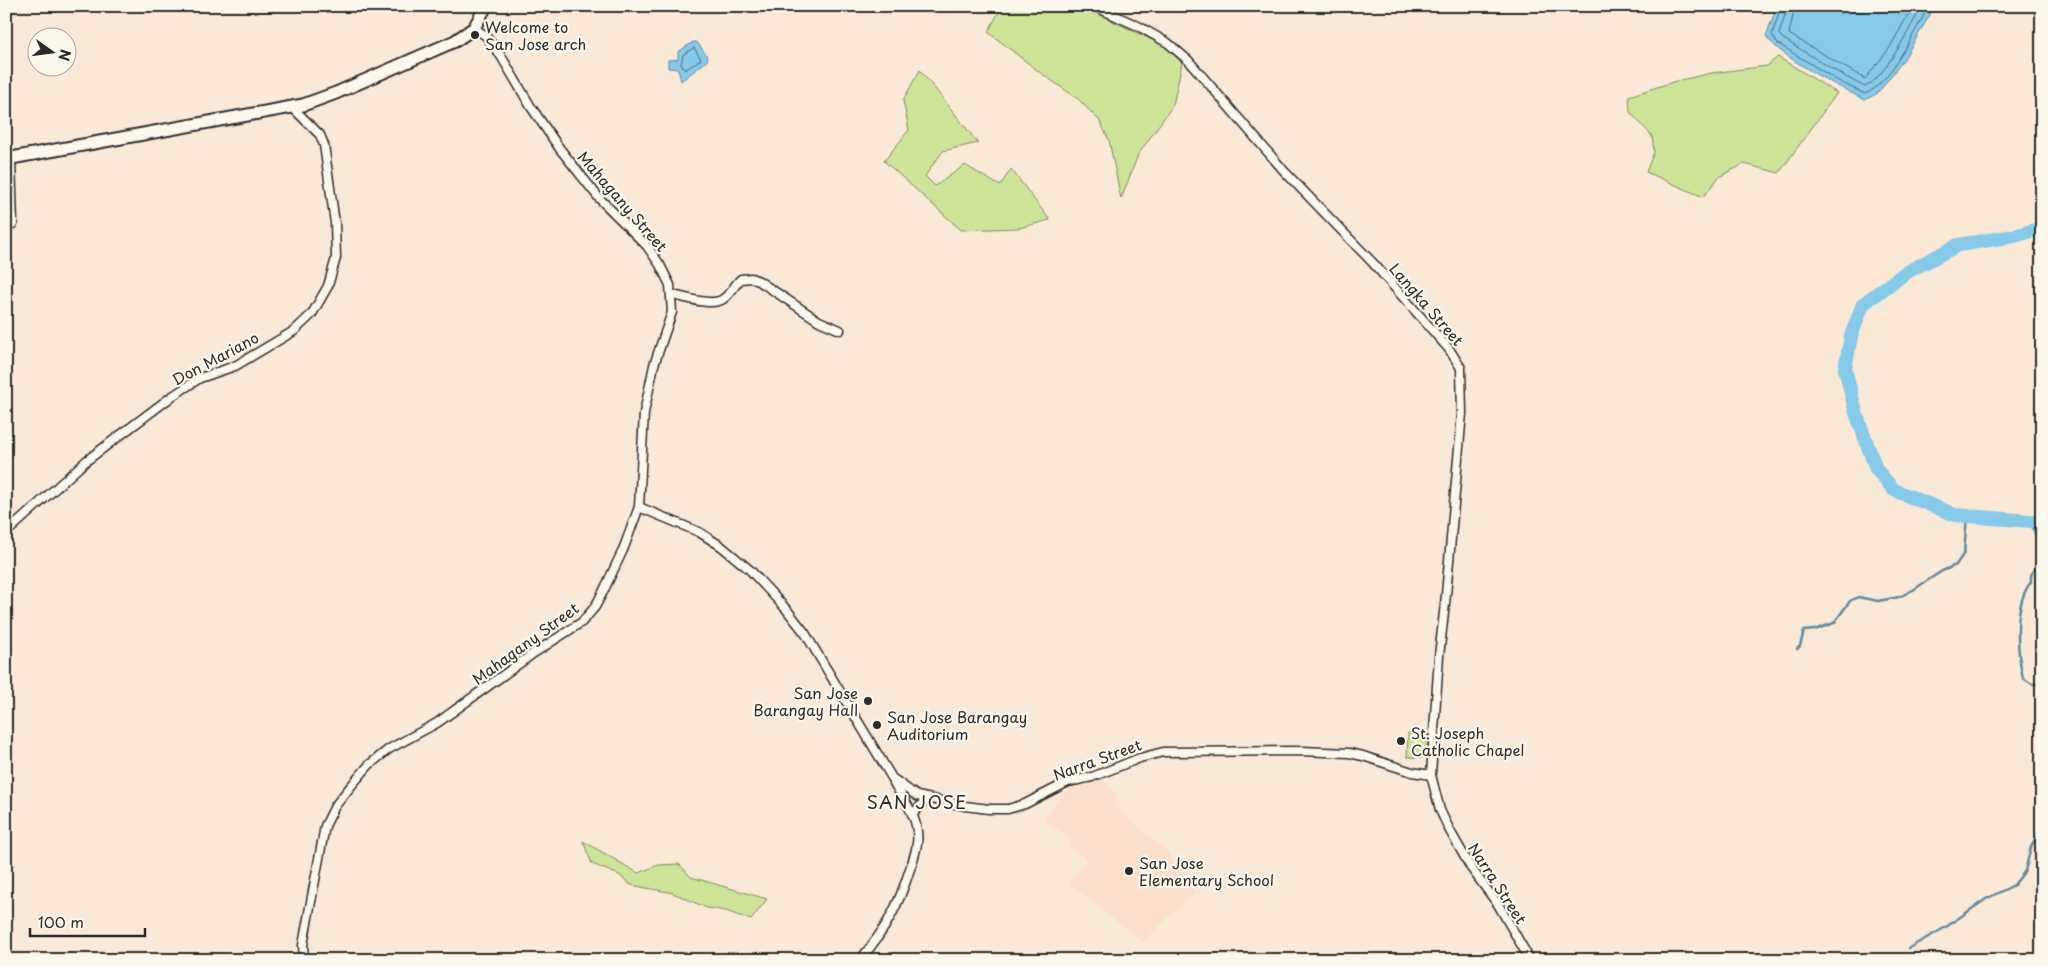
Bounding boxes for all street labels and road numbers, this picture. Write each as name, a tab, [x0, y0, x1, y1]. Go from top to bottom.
street label: Mahagany Street	[573, 146, 673, 256]
street label: Langka Street	[1384, 257, 1470, 351]
street label: Don Mariano	[168, 326, 262, 390]
street label: Mahagany Street	[467, 596, 583, 690]
street label: Narra Street	[1050, 732, 1144, 786]
street label: Narra Street	[1463, 838, 1533, 928]

